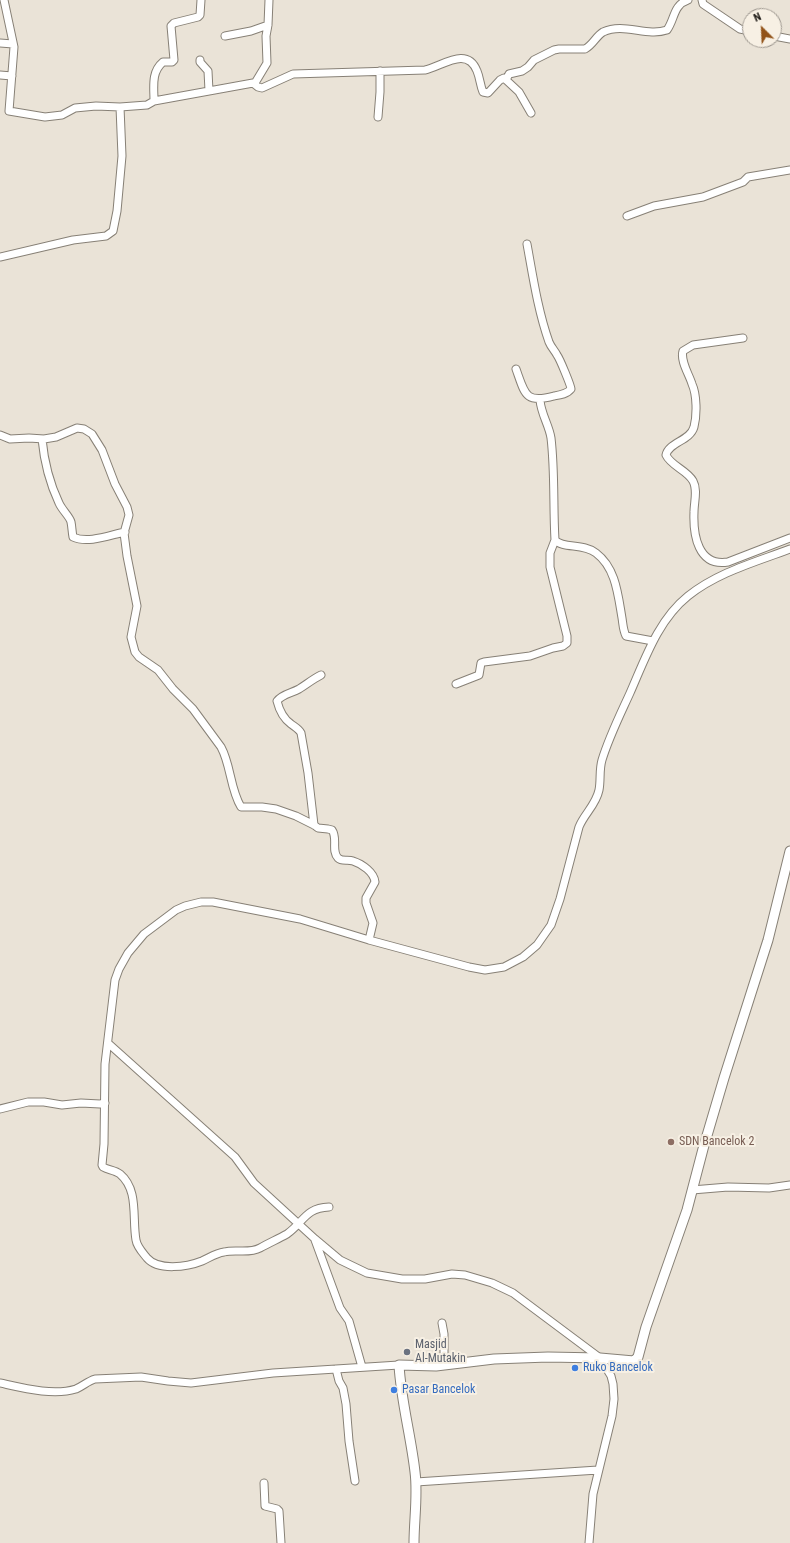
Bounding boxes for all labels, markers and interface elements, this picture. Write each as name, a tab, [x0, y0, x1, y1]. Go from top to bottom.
north arrow	[742, 8, 782, 48]
text: N	[752, 10, 763, 25]
place label: SDN Bancelok 2	[679, 1135, 754, 1149]
marker: SDN Bancelok 2	[666, 1137, 676, 1147]
place label: Masjid Al-Mutakin	[415, 1338, 466, 1366]
marker: Masjid Al-Mutakin	[402, 1347, 412, 1357]
place label: Ruko Bancelok	[583, 1361, 653, 1375]
marker: Ruko Bancelok	[570, 1363, 580, 1373]
place label: Pasar Bancelok	[402, 1383, 475, 1397]
marker: Pasar Bancelok	[389, 1385, 399, 1395]

